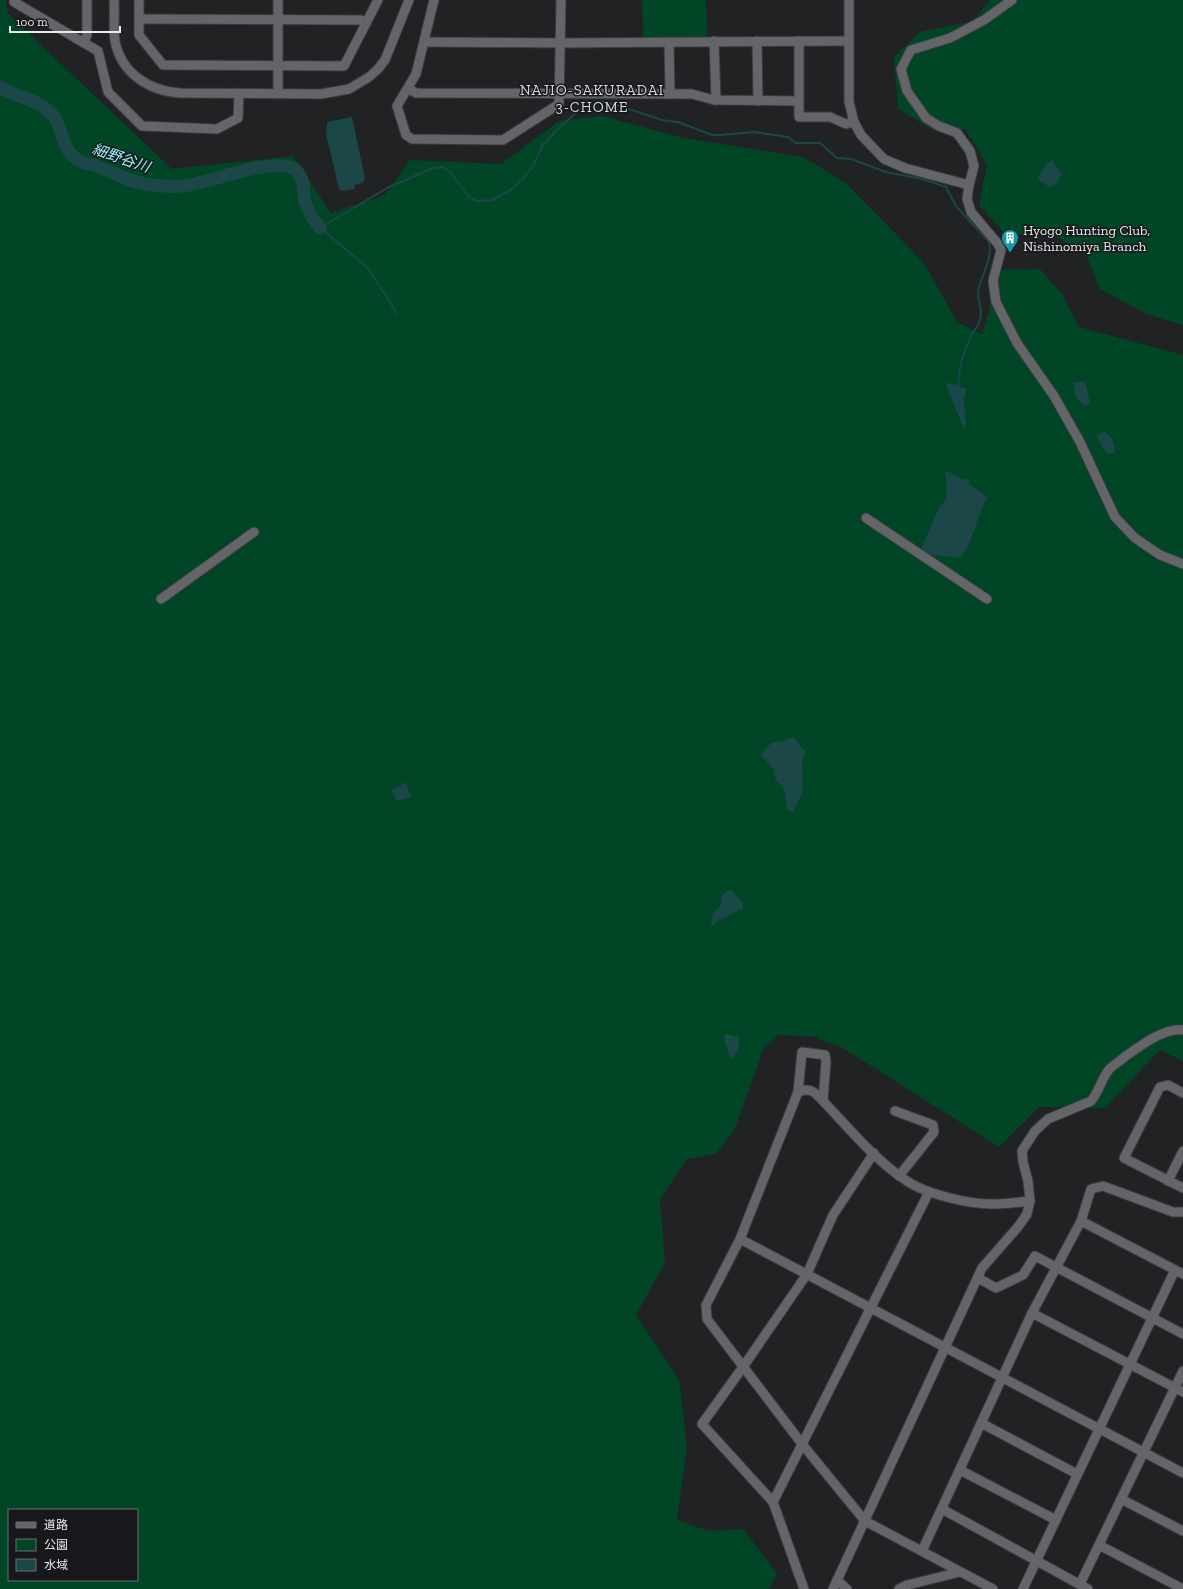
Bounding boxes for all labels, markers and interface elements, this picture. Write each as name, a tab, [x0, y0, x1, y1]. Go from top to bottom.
scale bar	[10, 8, 120, 34]
text: 100 m	[16, 15, 48, 29]
district label: NAJIO-SAKURADAI 3-CHOME	[520, 81, 664, 116]
water label: 細野谷川	[90, 140, 154, 177]
place label: Hyogo Hunting Club, Nishinomiya Branch	[1023, 222, 1150, 255]
building icon: Hyogo Hunting Club, Nishinomiya Branch	[1000, 228, 1020, 253]
legend	[8, 1509, 138, 1581]
text: 道路	[44, 1518, 68, 1532]
text: 公園	[44, 1538, 68, 1552]
text: 水域	[44, 1558, 68, 1572]

